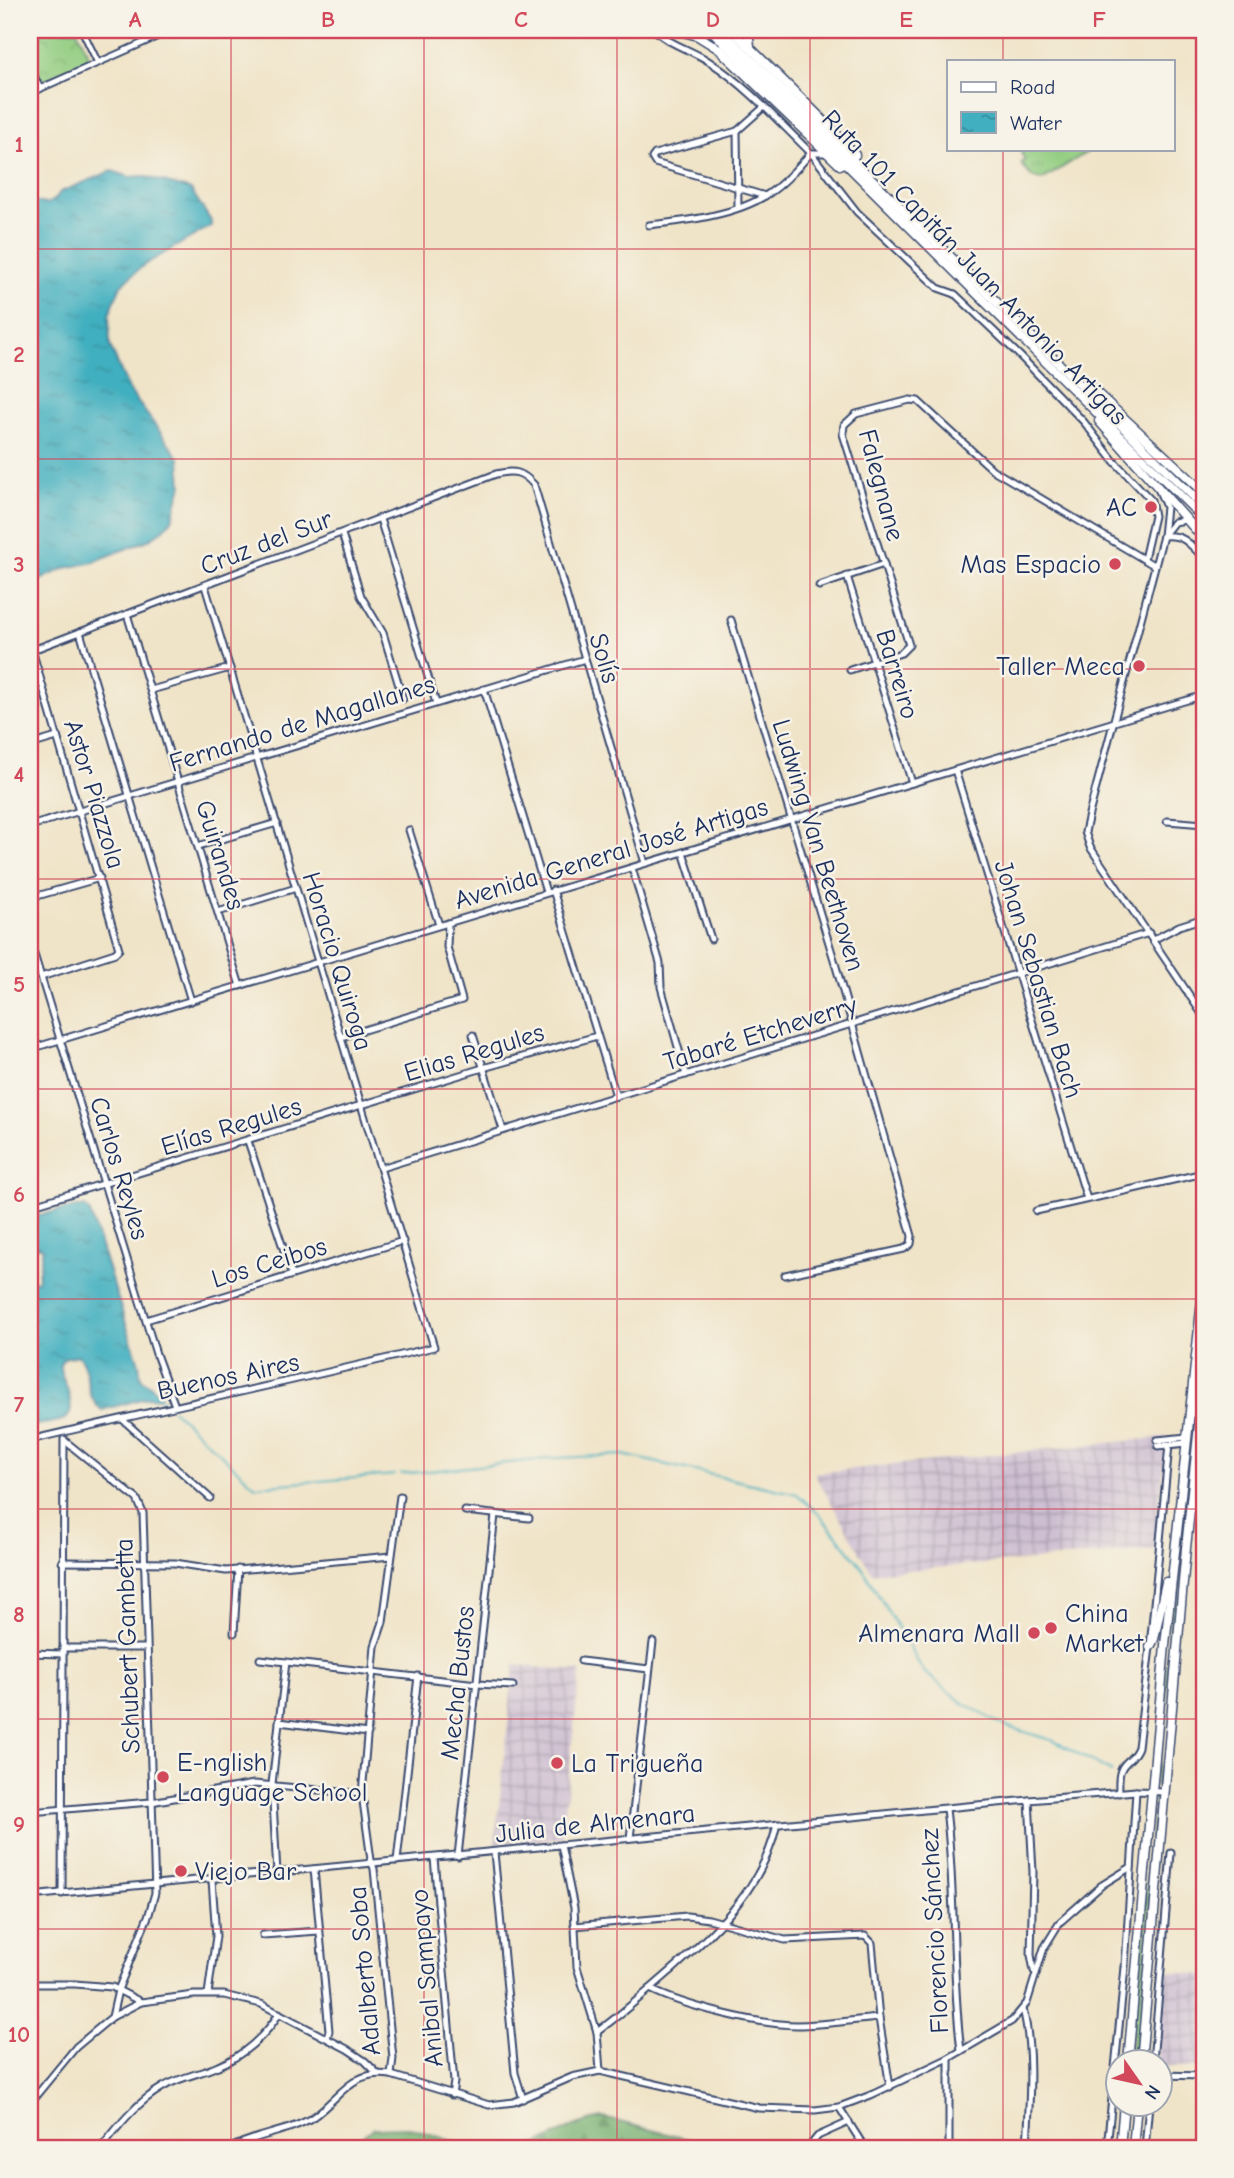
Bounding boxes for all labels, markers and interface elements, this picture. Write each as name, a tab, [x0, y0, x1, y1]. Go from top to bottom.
text: A	[129, 6, 142, 33]
text: B	[321, 6, 335, 33]
text: C	[514, 6, 528, 33]
text: D	[706, 6, 720, 33]
text: E	[899, 6, 913, 33]
text: F	[1092, 6, 1106, 33]
legend	[947, 60, 1174, 150]
text: Road	[1010, 75, 1055, 99]
street label: Ruta 101 Capitán Juan Antonio Artigas	[816, 104, 1133, 431]
text: Water	[1010, 111, 1063, 135]
text: 1	[14, 131, 24, 158]
text: 2	[13, 341, 25, 368]
street label: Falegnane	[852, 426, 910, 545]
place label: AC	[1106, 493, 1137, 523]
marker: AC	[1143, 499, 1159, 515]
street label: Cruz del Sur	[196, 504, 337, 582]
place label: Mas Espacio	[960, 550, 1101, 580]
text: 3	[13, 551, 25, 578]
marker: Mas Espacio	[1107, 556, 1123, 572]
street label: Barreiro	[869, 626, 925, 723]
street label: Solís	[582, 630, 626, 687]
place label: Taller Meca	[996, 652, 1125, 682]
marker: Taller Meca	[1131, 658, 1147, 674]
street label: Fernando de Magallanes	[166, 669, 439, 779]
street label: Astor Piazzola	[57, 716, 131, 872]
street label: Ludwing Van Beethoven	[765, 716, 871, 975]
text: 4	[14, 761, 25, 788]
street label: Avenida General José Artigas	[451, 792, 772, 916]
street label: Guirandes	[189, 797, 251, 914]
street label: Johan Sebastian Bach	[988, 857, 1089, 1102]
street label: Horacio Quiroga	[296, 868, 378, 1054]
text: 5	[13, 971, 25, 998]
street label: Tabaré Etcheverry	[660, 990, 861, 1078]
street label: Elias Regules	[401, 1017, 548, 1089]
street label: Elías Regules	[158, 1091, 305, 1163]
street label: Carlos Reyles	[83, 1093, 155, 1243]
text: 6	[13, 1181, 25, 1208]
street label: Los Ceibos	[208, 1231, 330, 1295]
street label: Buenos Aires	[154, 1347, 302, 1407]
text: 7	[14, 1391, 25, 1418]
street label: Schubert Gambetta	[109, 1538, 147, 1754]
place label: China Market	[1065, 1599, 1145, 1659]
text: 8	[13, 1601, 25, 1628]
street label: Mecha Bustos	[435, 1605, 481, 1762]
place label: Almenara Mall	[858, 1619, 1020, 1649]
marker: China Market	[1043, 1620, 1059, 1636]
marker: Almenara Mall	[1026, 1625, 1042, 1641]
place label: E-nglish Language School	[177, 1748, 367, 1808]
place label: La Trigueña	[571, 1749, 703, 1779]
marker: La Trigueña	[549, 1755, 565, 1771]
marker: E-nglish Language School	[155, 1769, 171, 1785]
street label: Julia de Almenara	[494, 1799, 696, 1849]
text: 9	[13, 1811, 25, 1838]
street label: Florencio Sánchez	[915, 1828, 955, 2034]
place label: Viejo Bar	[195, 1857, 297, 1887]
marker: Viejo Bar	[173, 1863, 189, 1879]
street label: Adalberto Soba	[343, 1885, 387, 2057]
street label: Anibal Sampayo	[404, 1888, 450, 2068]
text: 10	[8, 2021, 30, 2048]
north arrow	[1104, 2048, 1174, 2118]
text: N	[1140, 2081, 1165, 2103]

